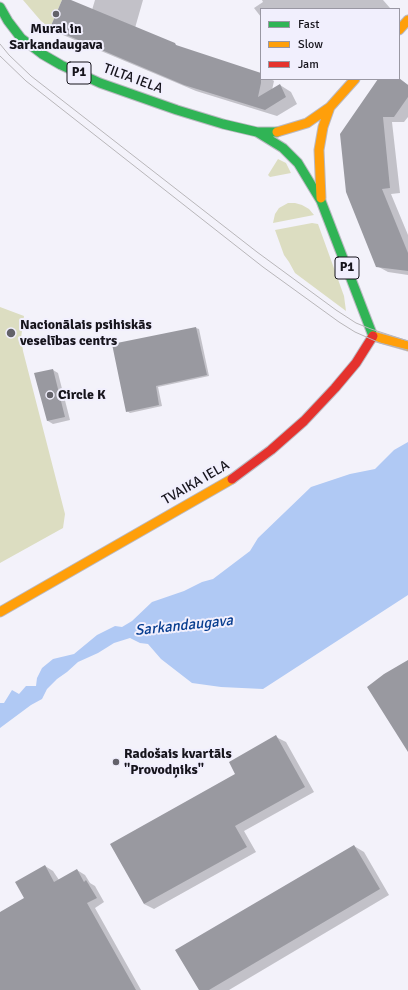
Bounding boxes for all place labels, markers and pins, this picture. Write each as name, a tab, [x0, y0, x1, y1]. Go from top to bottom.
marker: Mural in Sarkandaugava	[51, 9, 61, 19]
place label: Mural in Sarkandaugava	[9, 21, 103, 54]
place label: Nacionālais psihiskās veselības centrs	[20, 317, 152, 350]
marker: Nacionālais psihiskās veselības centrs	[5, 327, 17, 339]
place label: Circle K	[58, 387, 106, 403]
marker: Circle K	[45, 390, 55, 400]
place label: Radošais kvartāls "Provodņiks"	[124, 746, 232, 778]
marker: Radošais kvartāls "Provodņiks"	[111, 757, 121, 767]

